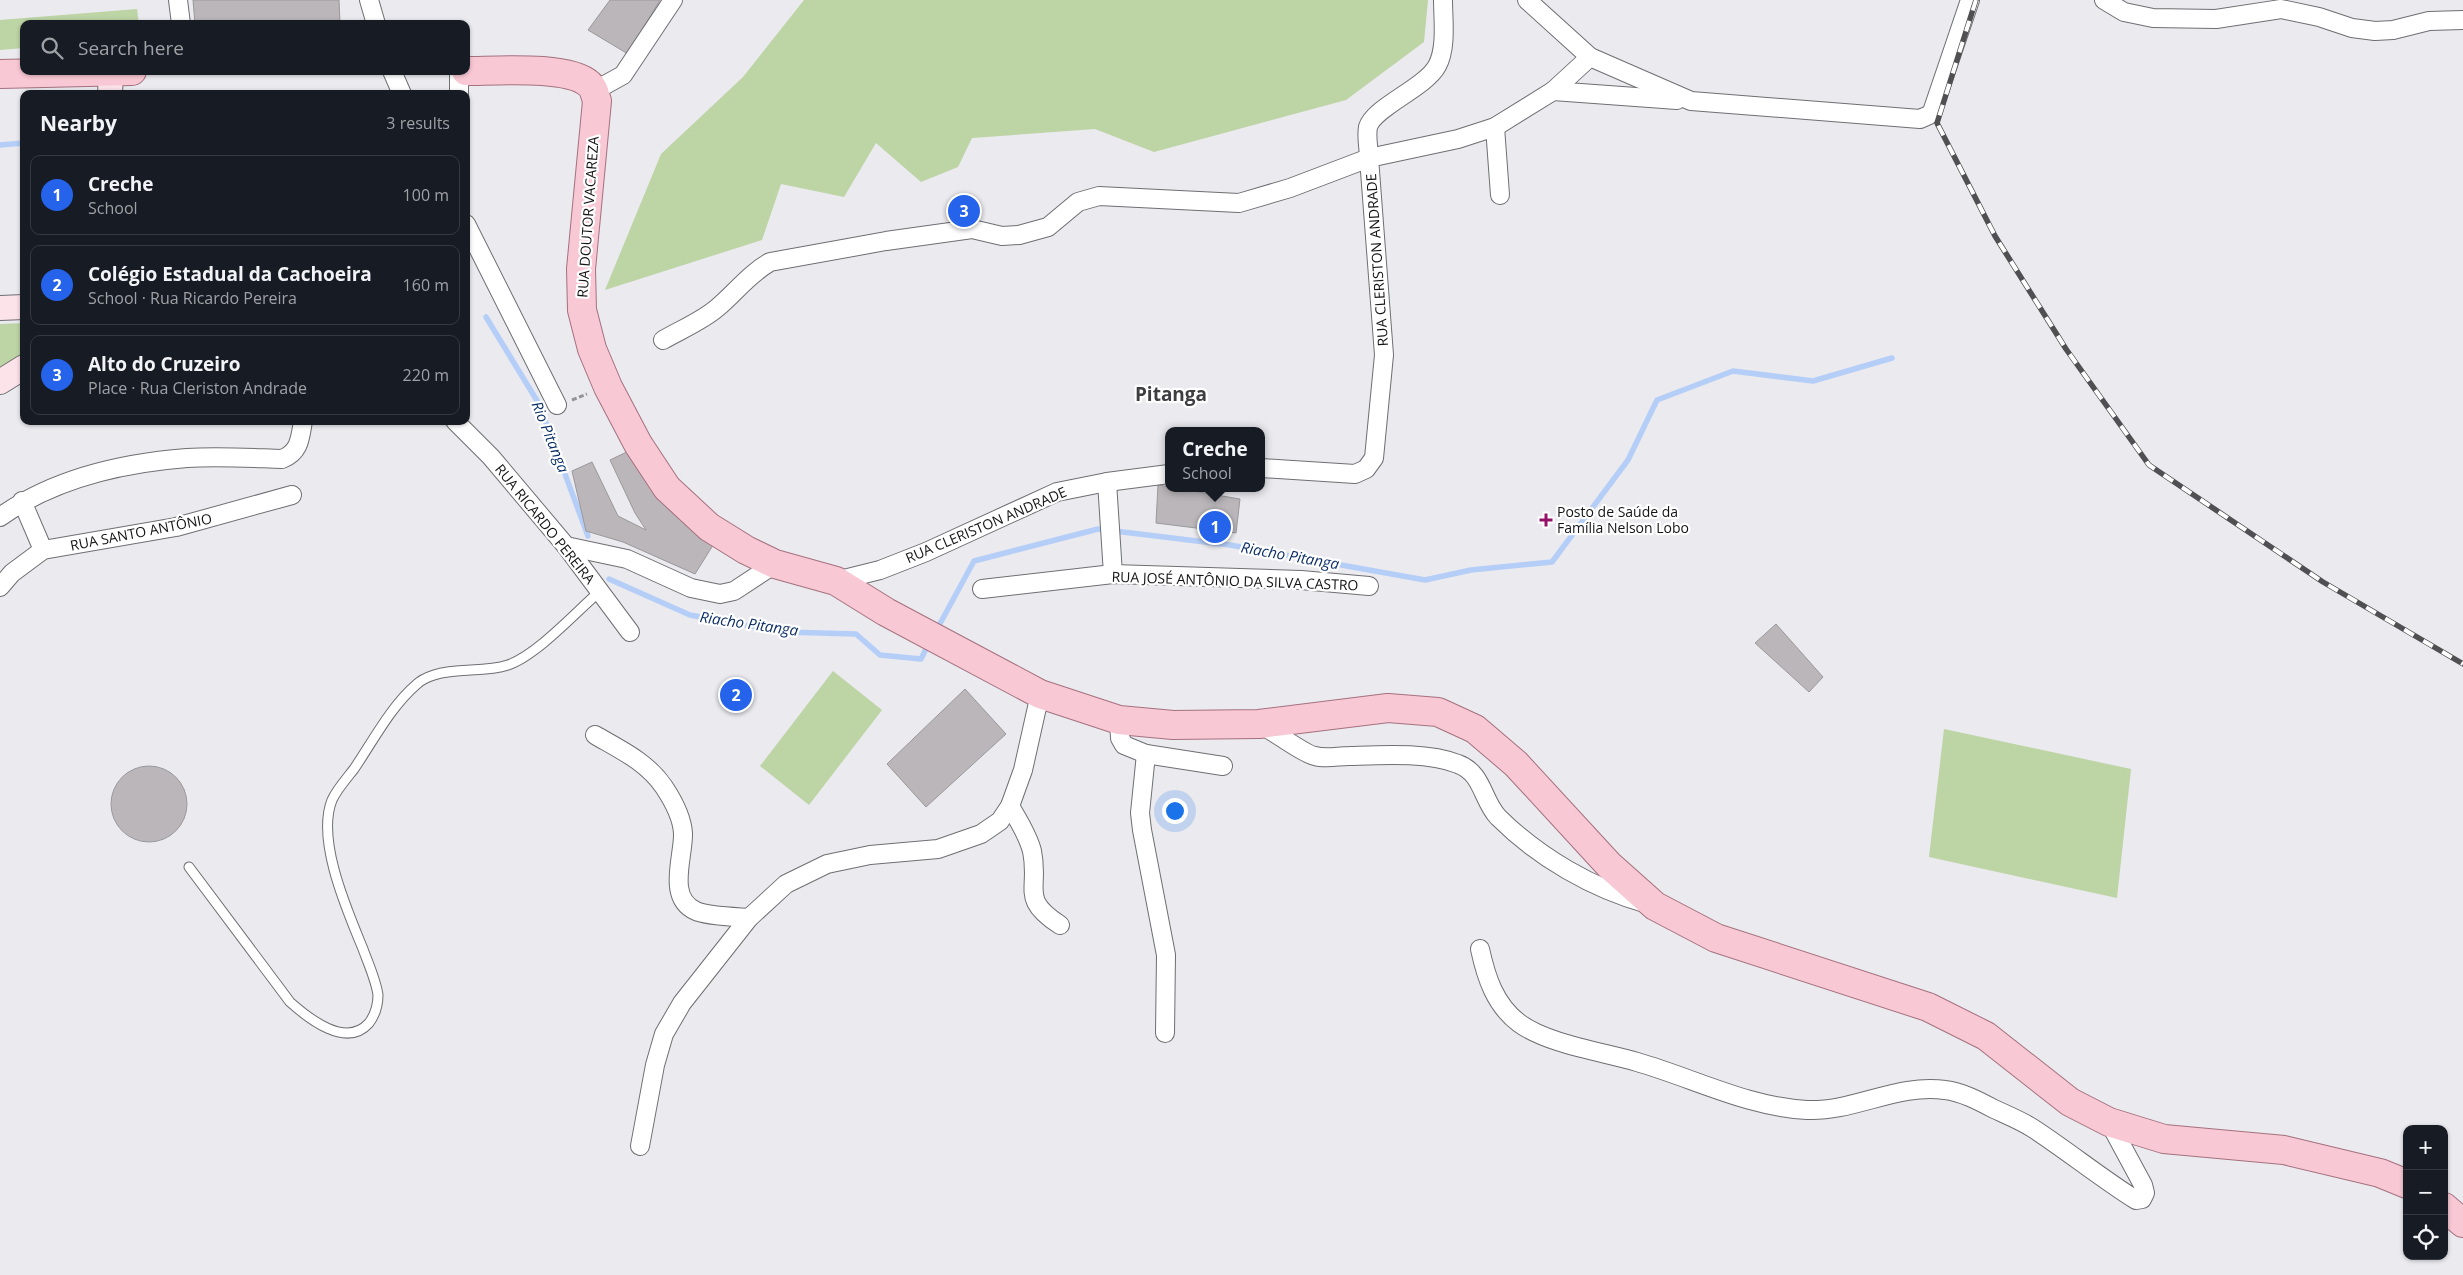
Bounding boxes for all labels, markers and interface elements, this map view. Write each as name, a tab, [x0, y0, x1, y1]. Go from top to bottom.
search box	[20, 20, 470, 75]
icon: search	[38, 34, 66, 62]
text: Search here	[78, 35, 184, 61]
text: Nearby	[40, 109, 117, 137]
text: 3 results	[386, 112, 450, 134]
street label: RUA DOUTOR VACAREZA	[572, 136, 603, 298]
text: Creche	[88, 171, 153, 197]
street label: RUA CLERISTON ANDRADE	[1361, 173, 1392, 347]
text: 1	[52, 184, 62, 206]
text: 100 m	[403, 184, 449, 206]
pin: 3	[948, 192, 980, 230]
text: School	[88, 197, 138, 219]
text: Colégio Estadual da Cachoeira	[88, 261, 372, 287]
text: 2	[52, 274, 62, 296]
text: 160 m	[403, 274, 449, 296]
text: School · Rua Ricardo Pereira	[88, 287, 297, 309]
text: Alto do Cruzeiro	[88, 351, 240, 377]
text: 3	[52, 364, 62, 386]
text: 220 m	[403, 364, 449, 386]
text: Place · Rua Cleriston Andrade	[88, 377, 307, 399]
district label: Pitanga	[1135, 381, 1207, 407]
water label: Rio Pitanga	[528, 398, 574, 476]
popup	[1165, 427, 1265, 492]
text: Creche	[1182, 436, 1248, 462]
street label: RUA RICARDO PEREIRA	[491, 460, 600, 588]
text: School	[1182, 462, 1232, 484]
street label: RUA CLERISTON ANDRADE	[902, 482, 1069, 567]
place label: Posto de Saúde da Família Nelson Lobo	[1557, 502, 1689, 537]
street label: RUA SANTO ANTÔNIO	[68, 508, 213, 555]
pin: 1	[1199, 508, 1231, 546]
marker: Posto de Saúde da Família Nelson Lobo	[1539, 513, 1553, 527]
water label: Riacho Pitanga	[1240, 537, 1341, 574]
street label: RUA JOSÉ ANTÔNIO DA SILVA CASTRO	[1111, 567, 1359, 594]
water label: Riacho Pitanga	[699, 606, 800, 640]
pin: 2	[720, 676, 752, 714]
your location	[1162, 798, 1188, 824]
map controls	[2403, 1125, 2448, 1260]
button: +	[2403, 1125, 2448, 1170]
button: −	[2403, 1170, 2448, 1215]
button: locate	[2403, 1215, 2448, 1260]

